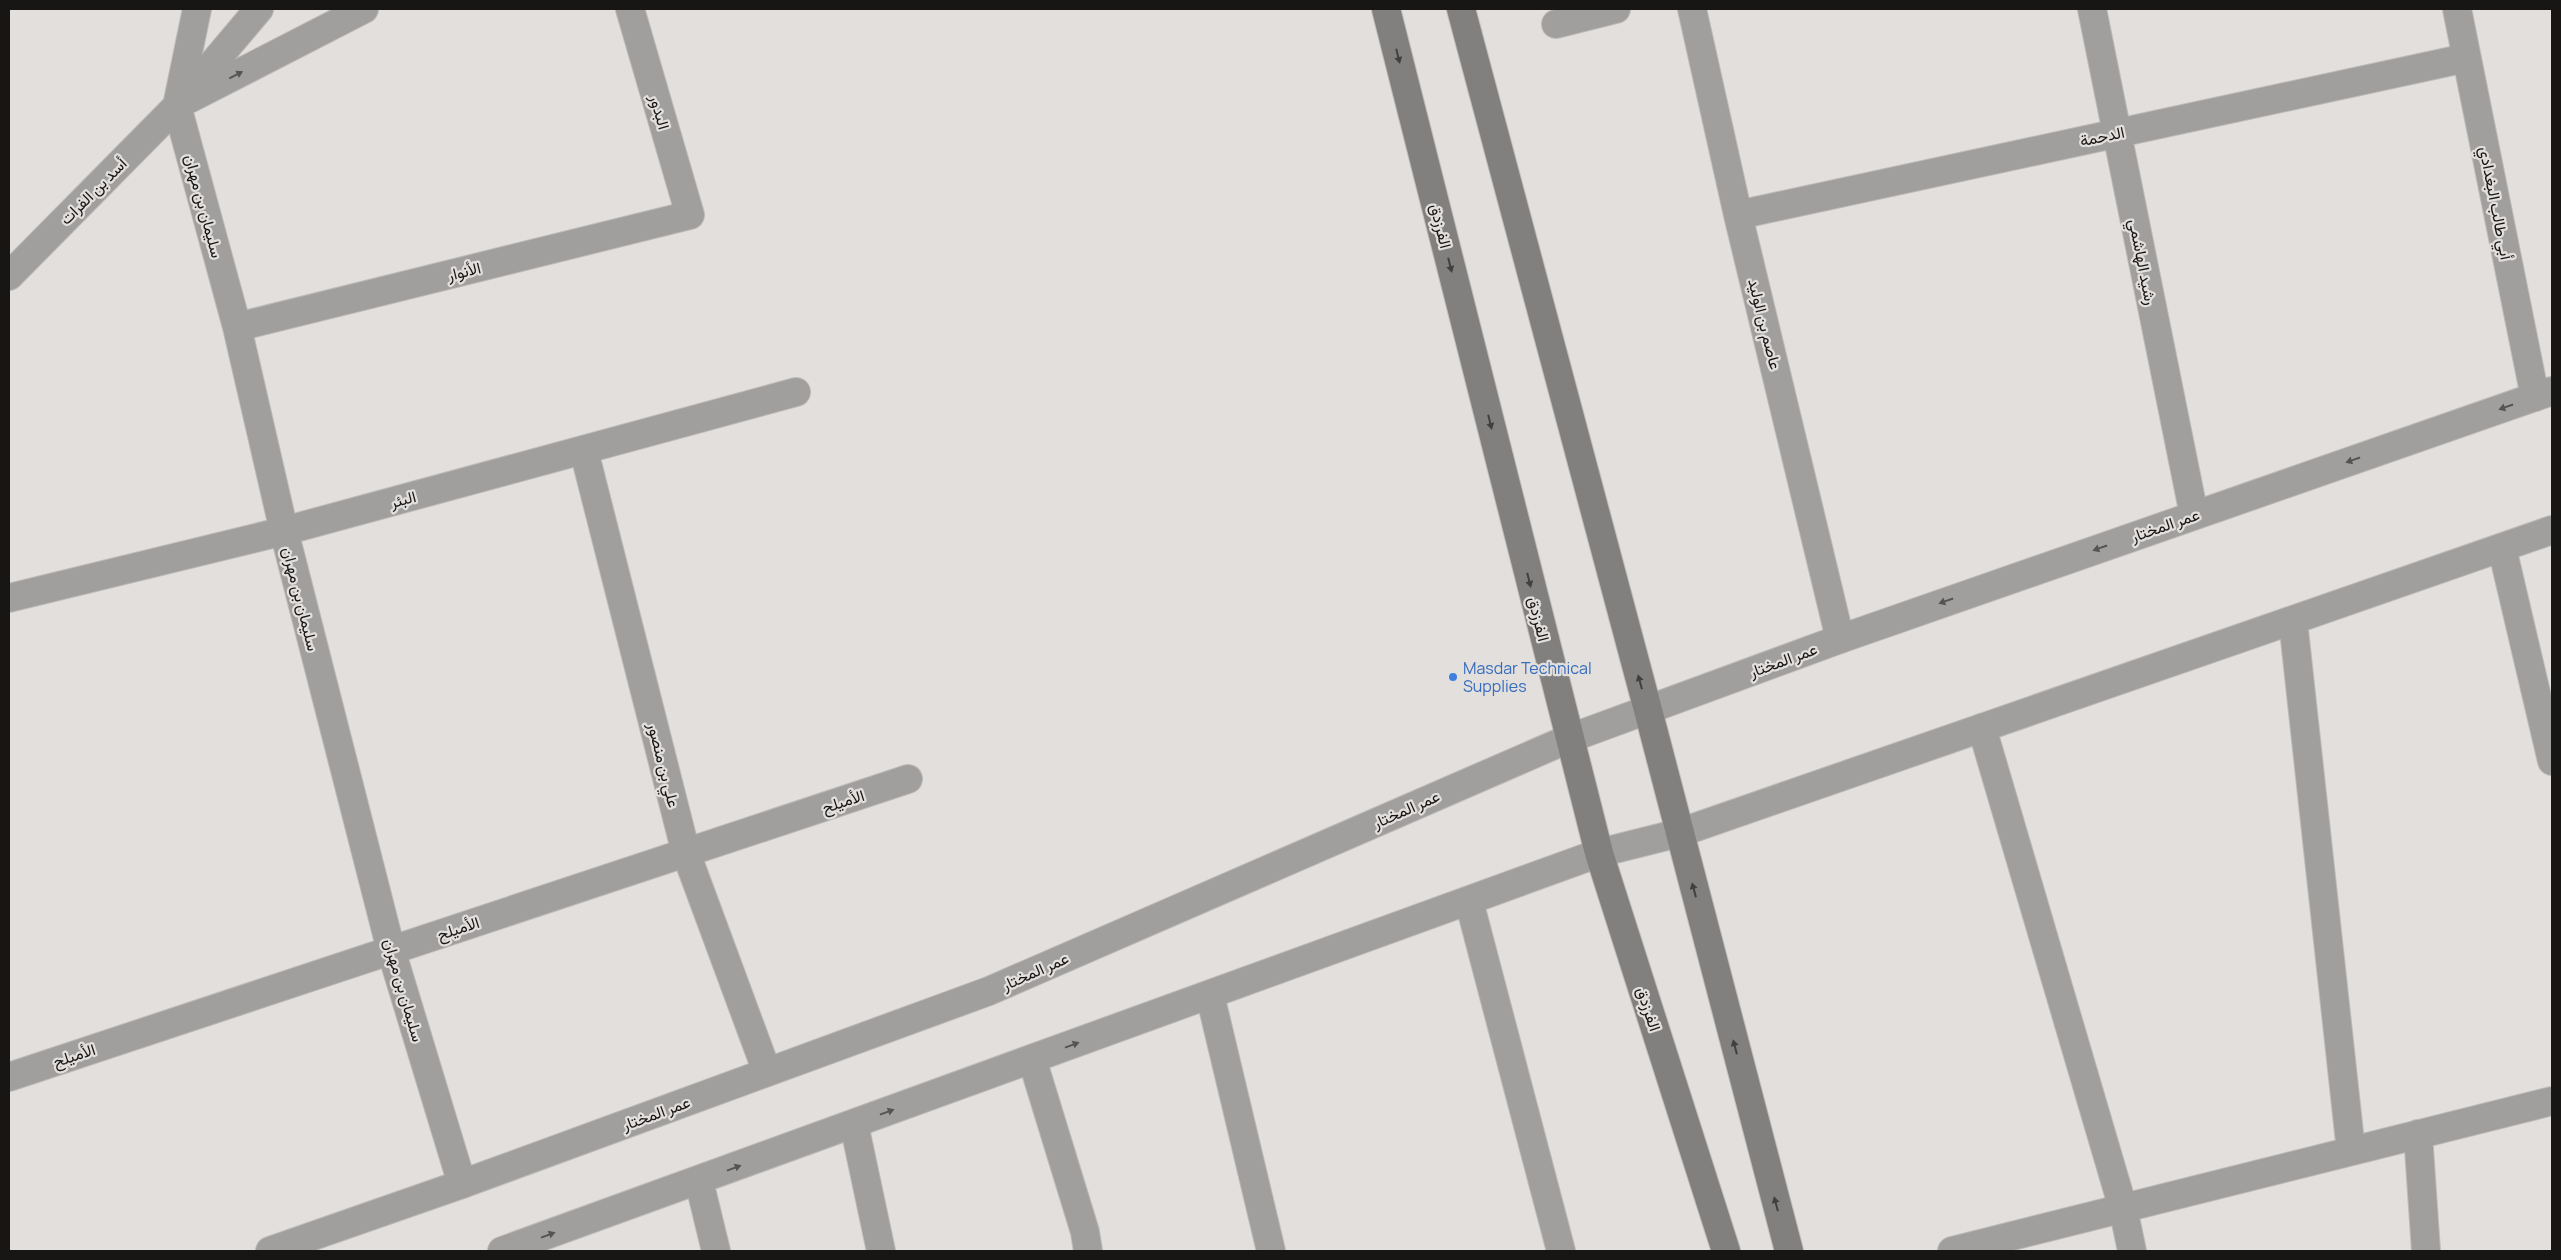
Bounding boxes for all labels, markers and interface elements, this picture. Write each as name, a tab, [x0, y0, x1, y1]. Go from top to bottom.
one-way arrow	[1394, 49, 1402, 64]
one-way arrow	[228, 71, 243, 79]
street label: البدور	[644, 91, 675, 132]
street label: الدحمة	[2078, 121, 2126, 151]
street label: أبي طالب البغدادي	[2471, 144, 2518, 262]
street label: أسد بن الفرات	[55, 152, 132, 229]
street label: سليمان بن مهران	[180, 152, 228, 260]
street label: الفرزدق	[1425, 201, 1457, 251]
street label: رشيد الهاشمي	[2121, 217, 2162, 307]
street label: الأنوار	[444, 256, 483, 286]
one-way arrow	[1446, 257, 1454, 272]
street label: عاصم بن الوليد	[1743, 276, 1787, 372]
one-way arrow	[2498, 404, 2513, 412]
one-way arrow	[1486, 415, 1494, 430]
one-way arrow	[2345, 457, 2360, 464]
street label: البئر	[387, 485, 418, 513]
street label: عمر المختار	[2127, 503, 2202, 547]
street label: سليمان بن مهران	[277, 545, 325, 653]
one-way arrow	[2092, 545, 2107, 552]
one-way arrow	[1525, 573, 1533, 588]
street label: الفرزدق	[1523, 594, 1555, 644]
one-way arrow	[1939, 598, 1954, 606]
street label: عمر المختار	[1745, 638, 1820, 683]
place label: Masdar Technical Supplies	[1463, 657, 1592, 697]
marker: Masdar Technical Supplies	[1447, 671, 1459, 683]
one-way arrow	[1636, 674, 1644, 689]
street label: علي بن منصور	[640, 719, 685, 810]
street label: الأميلح	[819, 784, 867, 819]
street label: عمر المختار	[1368, 784, 1443, 834]
one-way arrow	[1689, 882, 1697, 897]
street label: الأميلح	[434, 911, 482, 946]
street label: سليمان بن مهران	[379, 936, 429, 1044]
street label: عمر المختار	[997, 946, 1072, 996]
street label: الفرزدق	[1632, 984, 1666, 1034]
street label: الأميلح	[50, 1038, 98, 1073]
one-way arrow	[1731, 1039, 1739, 1055]
one-way arrow	[1065, 1041, 1080, 1048]
street label: عمر المختار	[618, 1091, 693, 1136]
one-way arrow	[880, 1108, 895, 1116]
one-way arrow	[727, 1164, 742, 1172]
one-way arrow	[1772, 1197, 1780, 1212]
one-way arrow	[541, 1231, 556, 1238]

